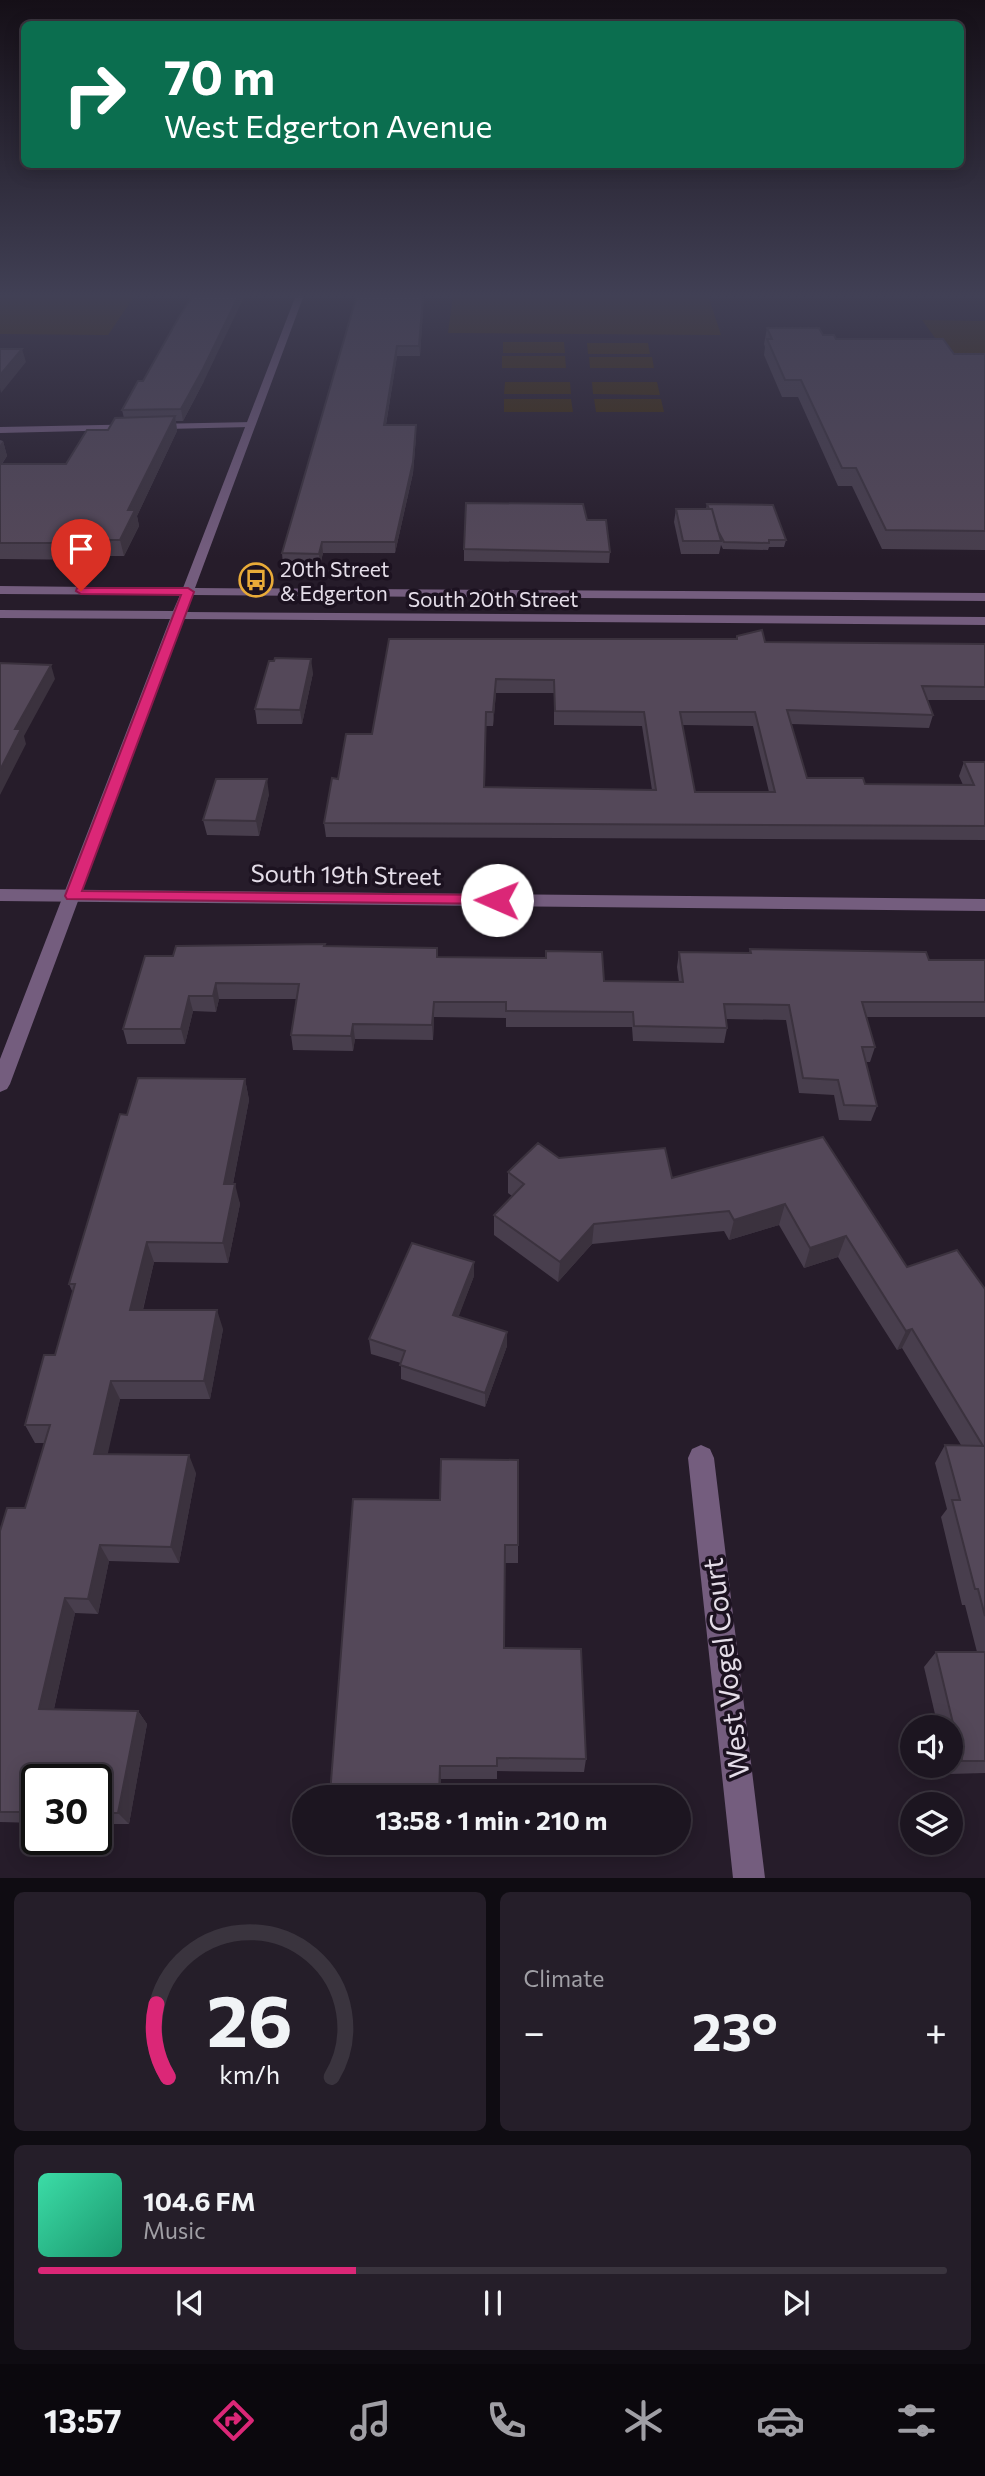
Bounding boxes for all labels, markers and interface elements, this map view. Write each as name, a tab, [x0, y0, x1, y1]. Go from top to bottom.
text: 70 m	[164, 45, 275, 105]
icon: right	[49, 49, 140, 140]
text: West Edgerton Avenue	[164, 105, 492, 145]
pin	[51, 519, 111, 591]
icon: arrive	[62, 530, 100, 568]
place label: 20th Street & Edgerton	[280, 556, 389, 605]
bus stop icon: 20th Street & Edgerton	[237, 561, 275, 599]
street label: South 20th Street	[408, 586, 578, 611]
street label: South 19th Street	[250, 858, 442, 890]
position arrow	[460, 863, 534, 937]
street label: West Vogel Court	[695, 1556, 755, 1780]
map controls	[900, 1715, 963, 1855]
button: sound	[900, 1715, 963, 1778]
speed limit sign: 30	[21, 1764, 112, 1855]
button: layers	[900, 1792, 963, 1855]
text: 13:58 · 1 min · 210 m	[376, 1804, 607, 1835]
text: Climate	[524, 1964, 605, 1992]
text: 26	[207, 1974, 293, 2063]
text: 23°	[692, 1998, 778, 2062]
text: −	[524, 2007, 545, 2054]
text: +	[925, 2007, 947, 2054]
text: km/h	[219, 2059, 280, 2089]
text: 104.6 FM	[143, 2185, 255, 2216]
text: Music	[143, 2216, 206, 2244]
icon: previous	[171, 2284, 209, 2322]
icon: pause	[474, 2284, 512, 2322]
icon: next	[777, 2284, 815, 2322]
icon: directions	[209, 2396, 258, 2445]
icon: music	[346, 2396, 395, 2445]
icon: phone	[482, 2396, 531, 2445]
icon: climate	[619, 2396, 668, 2445]
icon: car	[756, 2396, 805, 2445]
icon: filters	[892, 2396, 941, 2445]
text: 13:57	[44, 2400, 122, 2440]

